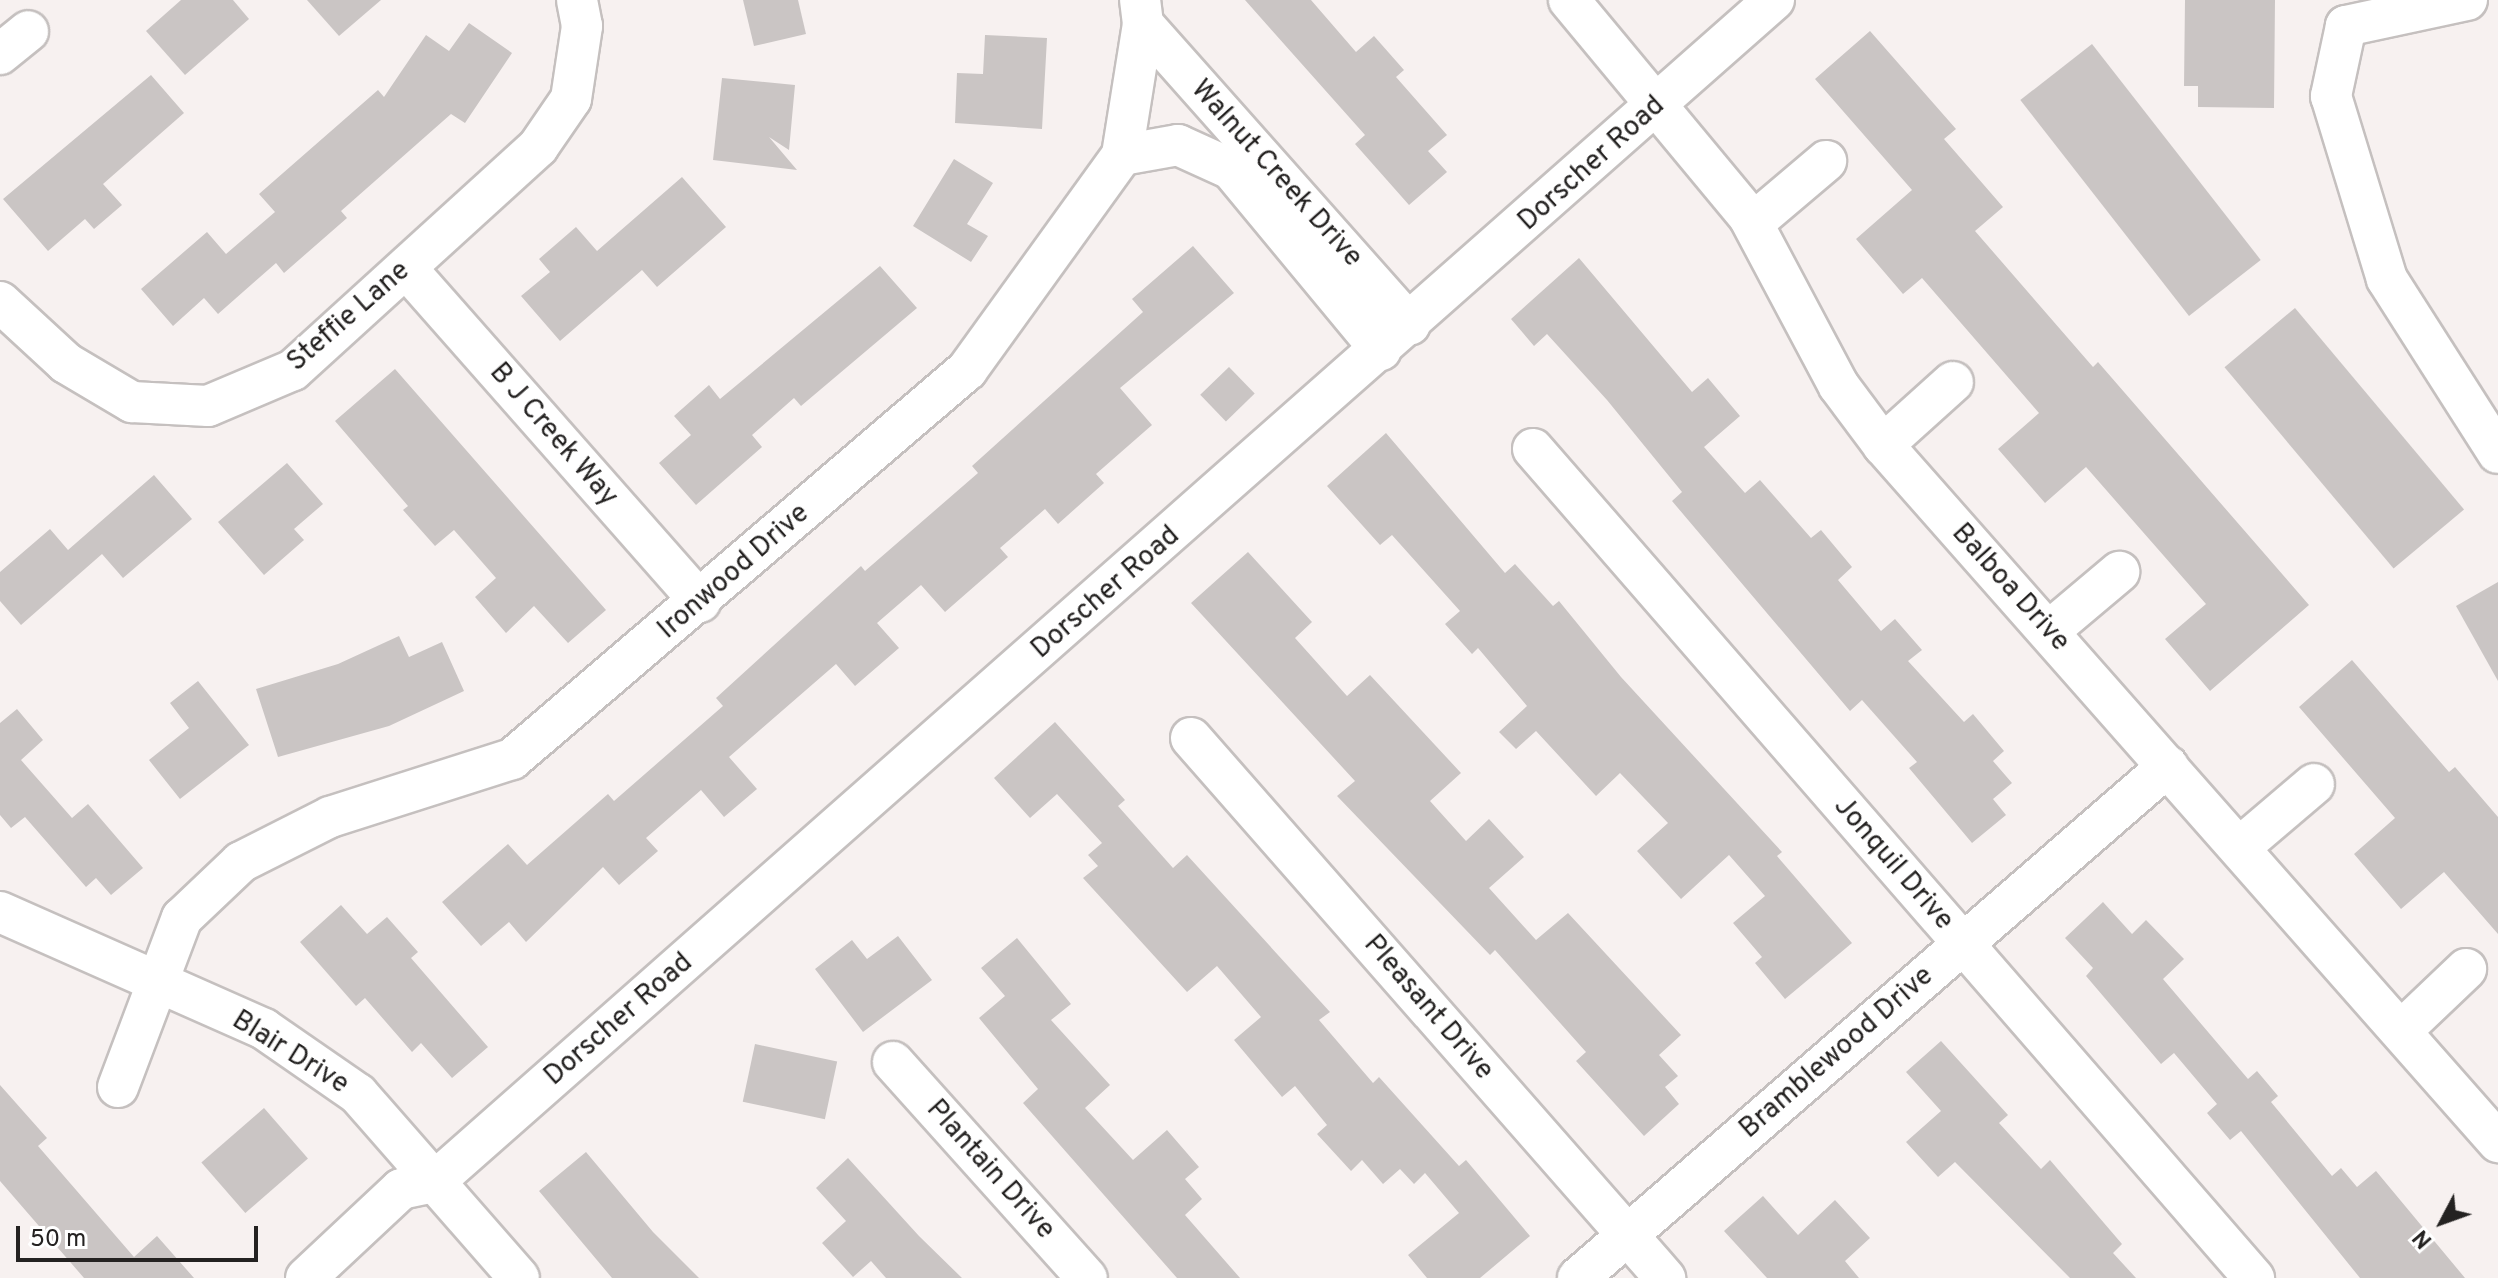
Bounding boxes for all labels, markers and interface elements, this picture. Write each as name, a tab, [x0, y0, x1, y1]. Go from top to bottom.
street label: Walnut Creek Drive	[1183, 73, 1369, 275]
street label: Dorscher Road	[1512, 89, 1672, 239]
street label: Steffie Lane	[281, 255, 417, 379]
street label: B J Creek Way	[481, 356, 625, 514]
street label: Ironwood Drive	[651, 497, 817, 647]
street label: Balboa Drive	[1944, 517, 2076, 659]
street label: Dorscher Road	[1025, 519, 1187, 667]
street label: Jonquil Drive	[1826, 790, 1960, 938]
street label: Pleasant Drive	[1356, 929, 1500, 1087]
street label: Dorscher Road	[538, 946, 700, 1094]
street label: Bramblewood Drive	[1733, 960, 1941, 1146]
street label: Blair Drive	[225, 1004, 355, 1102]
street label: Plantain Drive	[919, 1093, 1061, 1247]
north arrow	[2402, 1182, 2482, 1262]
scale bar	[20, 1210, 262, 1260]
text: N	[2408, 1223, 2439, 1253]
text: 50 m	[30, 1225, 86, 1255]

